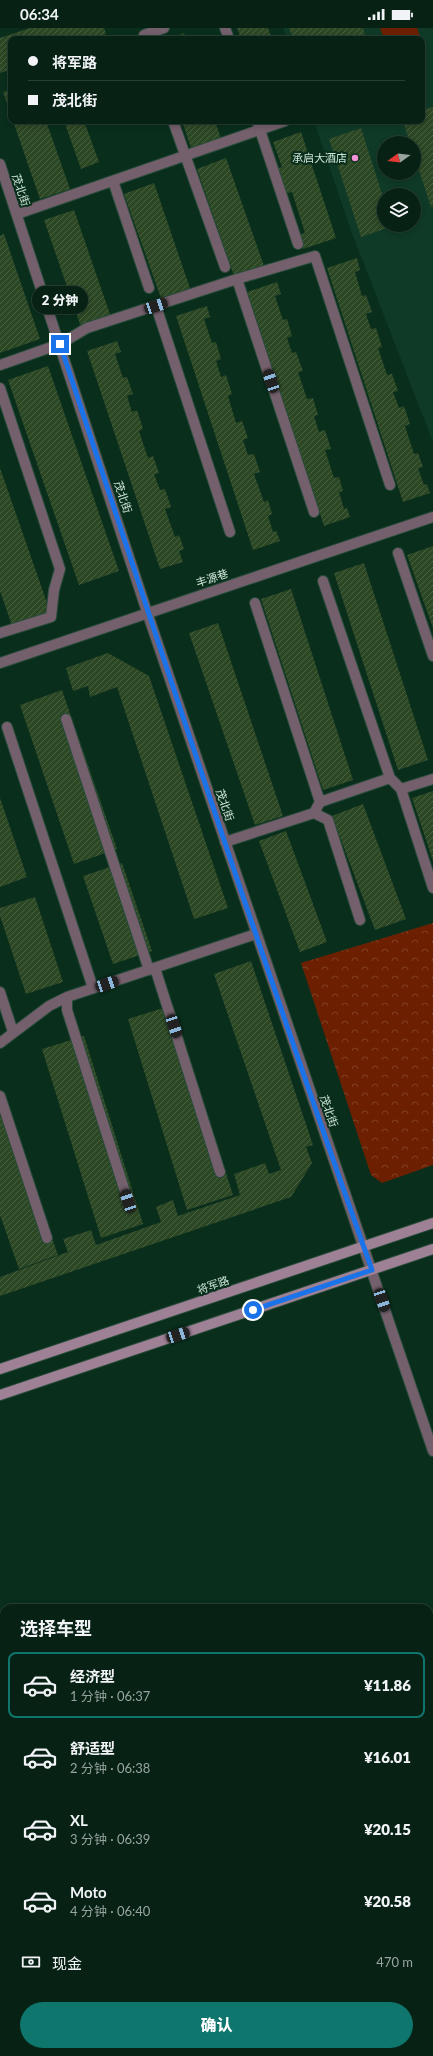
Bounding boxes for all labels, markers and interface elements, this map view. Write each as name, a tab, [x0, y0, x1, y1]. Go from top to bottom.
text: 06:34	[20, 5, 59, 23]
text: 将军路	[52, 53, 97, 71]
text: 茂北街	[52, 91, 97, 109]
north arrow	[377, 136, 421, 180]
map controls	[377, 136, 421, 232]
place label: 承启大酒店	[292, 151, 347, 164]
marker: 承启大酒店	[350, 153, 360, 163]
street label: 茂北街	[10, 172, 33, 208]
button: layers	[377, 188, 421, 232]
callout: 2 分钟	[32, 286, 88, 314]
text: 2 分钟	[42, 292, 78, 308]
car	[143, 297, 169, 315]
route end	[51, 335, 69, 353]
car	[261, 368, 281, 394]
street label: 茂北街	[112, 479, 135, 515]
street label: 丰源巷	[194, 566, 230, 589]
street label: 茂北街	[214, 787, 237, 823]
car	[94, 974, 120, 994]
car	[165, 1013, 183, 1039]
street label: 茂北街	[318, 1093, 341, 1129]
car	[119, 1188, 137, 1214]
street label: 将军路	[195, 1273, 231, 1296]
car	[372, 1287, 392, 1313]
route start	[244, 1301, 262, 1319]
car	[165, 1326, 191, 1344]
text: 选择车型	[20, 1617, 92, 1639]
icon: car	[22, 1667, 58, 1703]
text: 经济型	[70, 1667, 115, 1685]
text: ¥11.86	[364, 1676, 411, 1694]
text: 1 分钟 · 06:37	[70, 1688, 150, 1704]
icon: car	[22, 1739, 58, 1775]
text: 舒适型	[70, 1739, 115, 1757]
text: ¥16.01	[364, 1748, 411, 1766]
text: 2 分钟 · 06:38	[70, 1760, 150, 1776]
icon: car	[22, 1811, 58, 1847]
text: XL	[70, 1811, 88, 1829]
text: ¥20.15	[364, 1820, 411, 1838]
text: 3 分钟 · 06:39	[70, 1831, 150, 1847]
icon: car	[22, 1883, 58, 1919]
text: Moto	[70, 1883, 107, 1901]
text: ¥20.58	[364, 1892, 411, 1910]
text: 4 分钟 · 06:40	[70, 1903, 150, 1919]
icon: cash	[20, 1951, 42, 1973]
text: 现金	[52, 1954, 82, 1972]
text: 470 m	[376, 1954, 413, 1970]
button: 确认	[20, 2002, 413, 2048]

